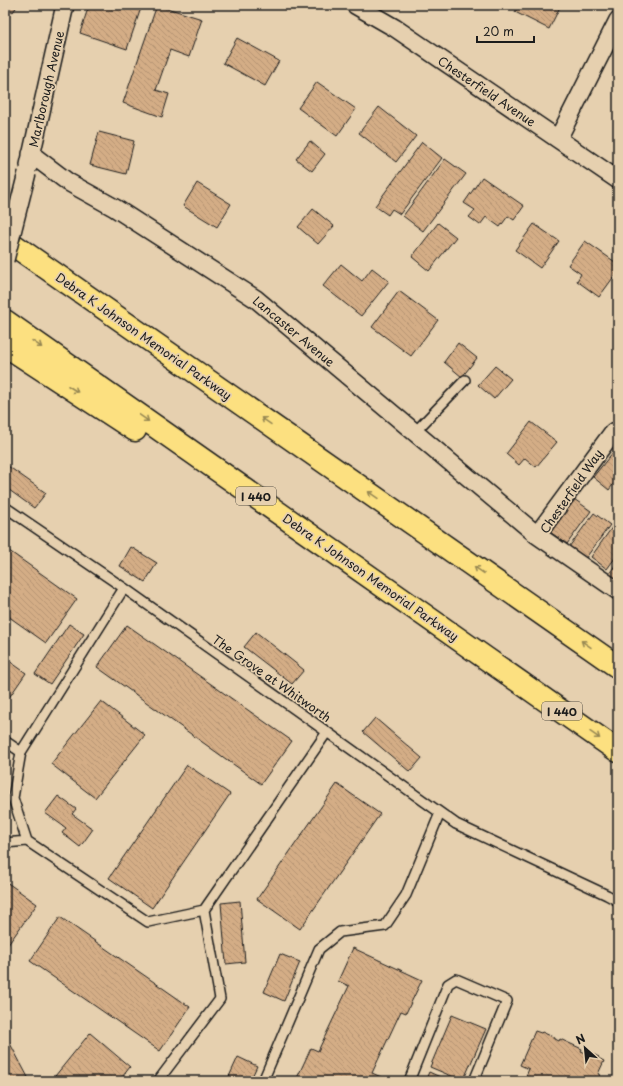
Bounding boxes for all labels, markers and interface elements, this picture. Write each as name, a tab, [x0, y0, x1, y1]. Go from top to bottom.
scale bar	[477, 18, 534, 44]
text: 20 m	[483, 22, 514, 40]
street label: Marlborough Avenue	[24, 29, 68, 149]
street label: Chesterfield Avenue	[434, 52, 540, 131]
street label: Debra K Johnson Memorial Parkway	[52, 268, 236, 404]
street label: Lancaster Avenue	[249, 291, 339, 371]
one-way arrow	[31, 340, 42, 348]
one-way arrow	[67, 385, 78, 393]
one-way arrow	[138, 414, 149, 422]
one-way arrow	[261, 417, 272, 425]
street label: Chesterfield Way	[535, 445, 607, 537]
road number: I 440	[236, 487, 276, 505]
one-way arrow	[368, 491, 379, 499]
street label: Debra K Johnson Memorial Parkway	[279, 509, 463, 645]
one-way arrow	[474, 566, 485, 574]
street label: The Grove at Whitworth	[209, 630, 335, 726]
one-way arrow	[581, 640, 592, 648]
road number: I 440	[542, 702, 582, 720]
one-way arrow	[590, 731, 601, 739]
north arrow	[565, 1028, 605, 1068]
text: N	[572, 1029, 588, 1048]

